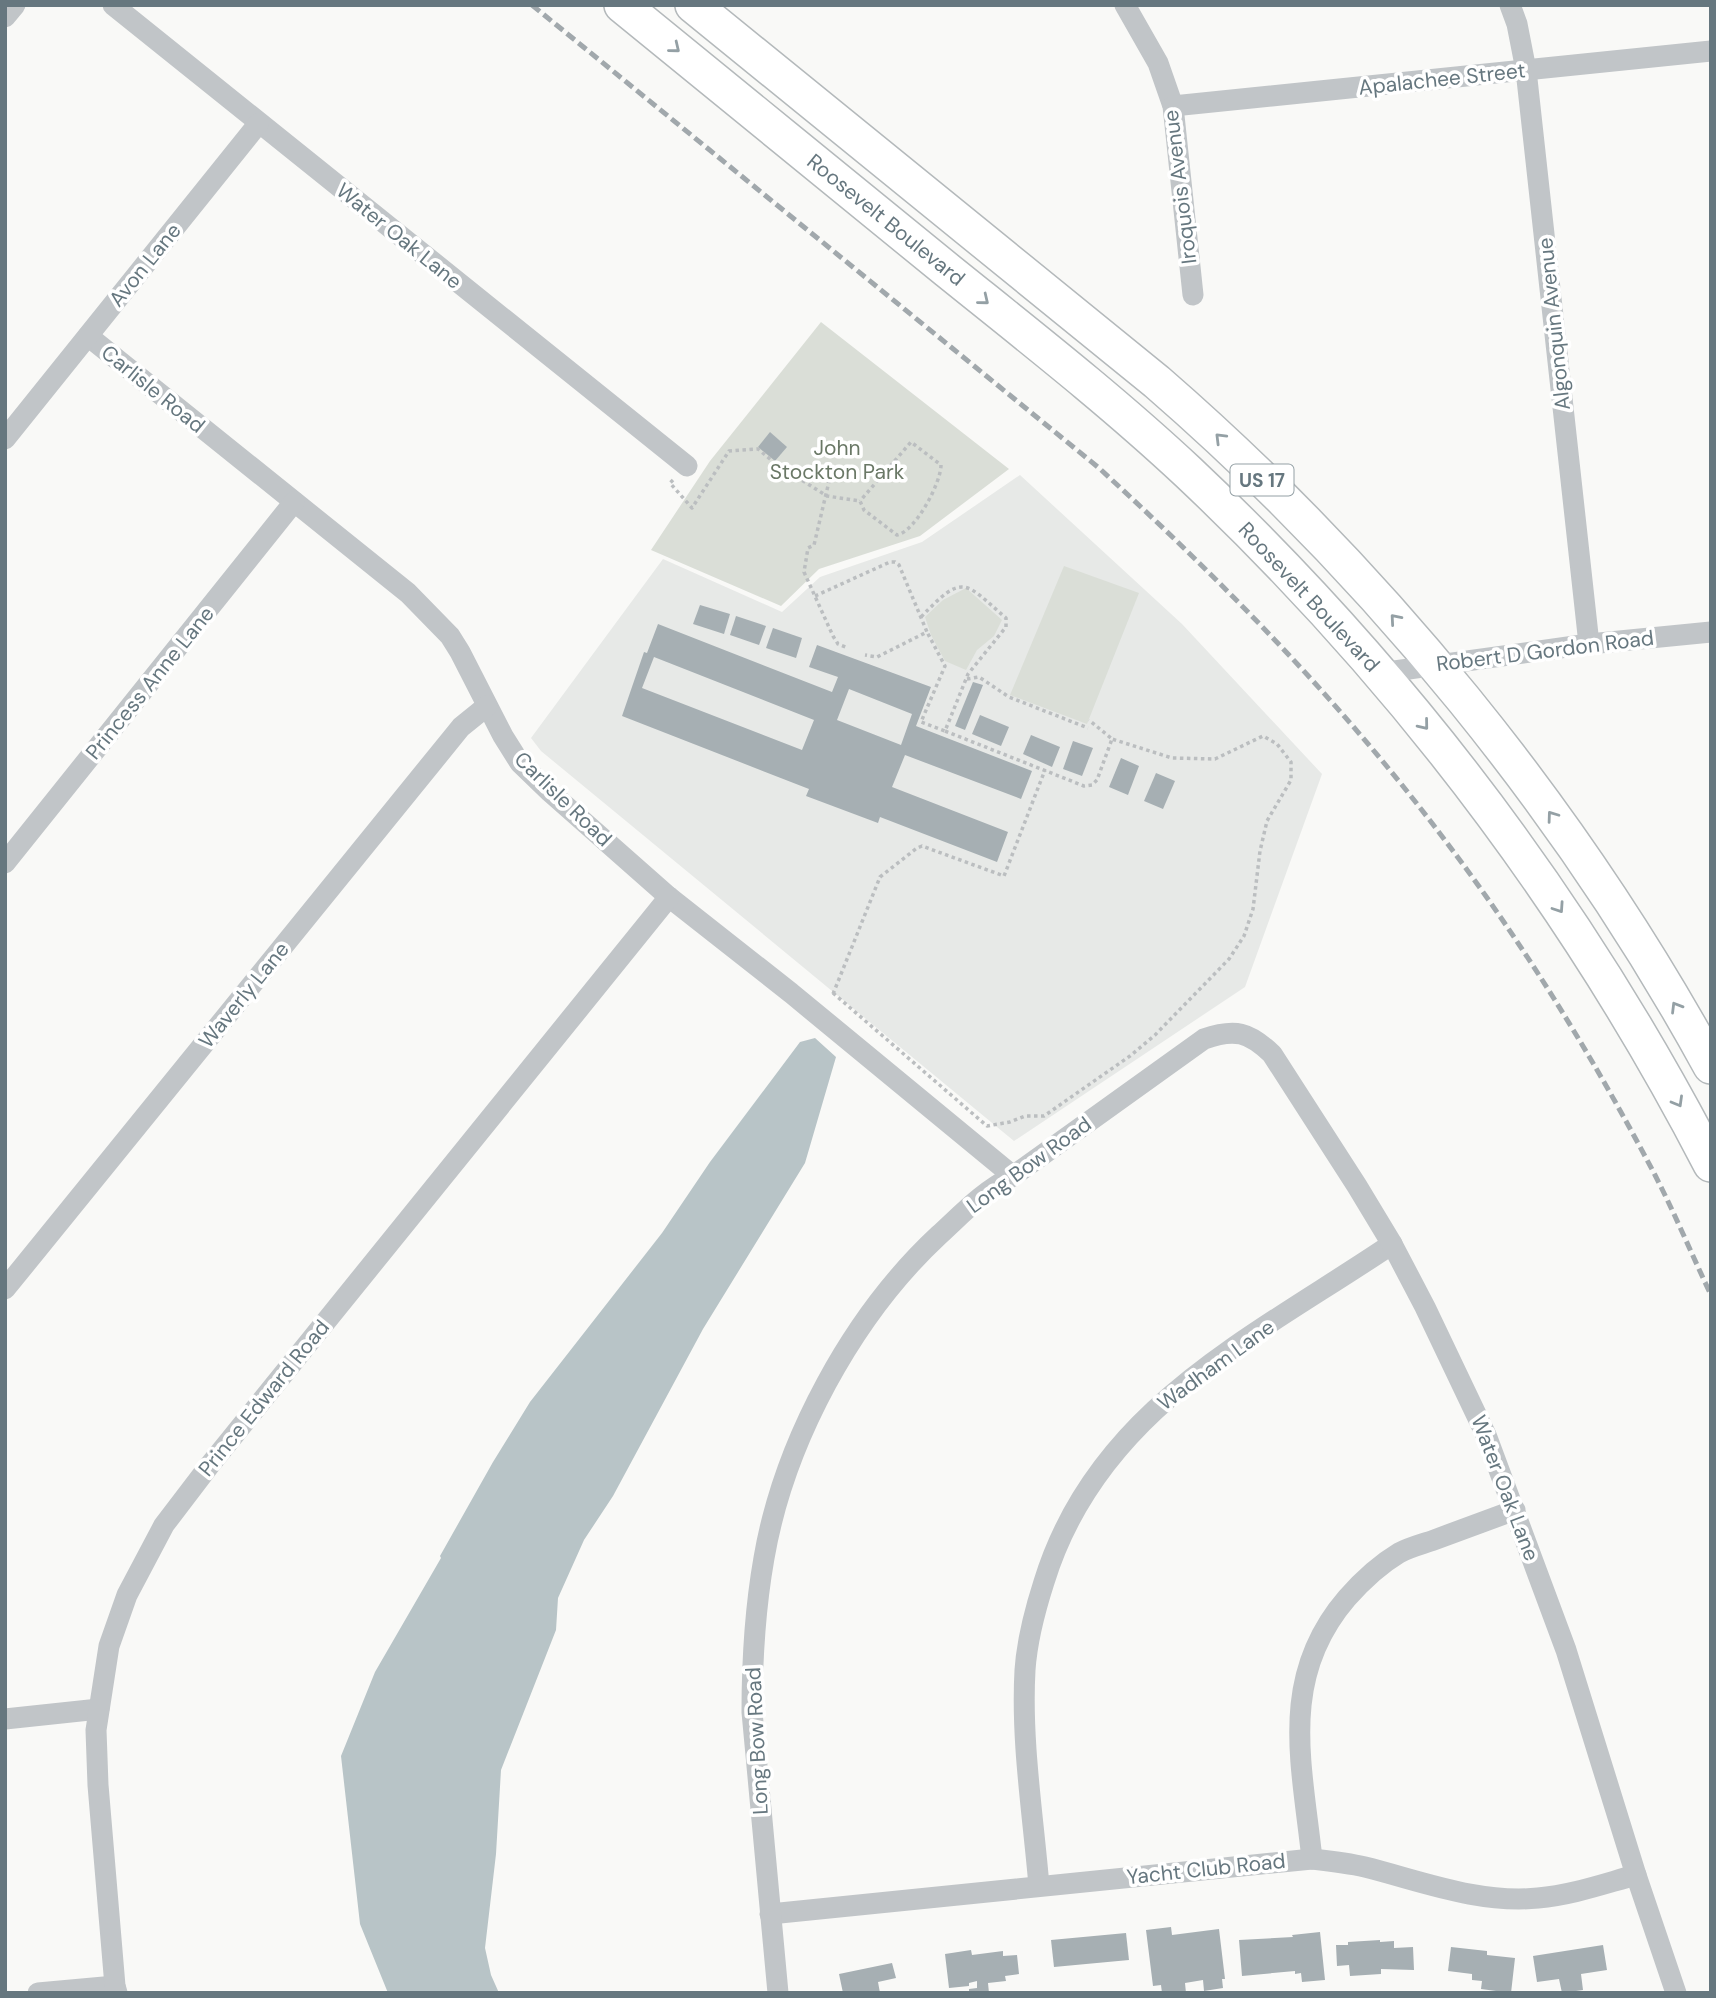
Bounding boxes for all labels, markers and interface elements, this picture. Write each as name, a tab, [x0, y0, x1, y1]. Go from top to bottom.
one-way arrow	[667, 40, 679, 53]
street label: Apalachee Street	[1357, 56, 1527, 102]
street label: Iroquois Avenue	[1157, 108, 1203, 266]
street label: Roosevelt Boulevard	[801, 148, 971, 292]
street label: Water Oak Lane	[330, 177, 468, 295]
street label: Avon Lane	[103, 217, 187, 313]
street label: Algonquin Avenue	[1531, 236, 1577, 412]
one-way arrow	[977, 291, 989, 304]
street label: Carlisle Road	[95, 339, 211, 439]
park label: John Stockton Park	[770, 434, 905, 486]
one-way arrow	[1215, 434, 1228, 447]
road number: US 17	[1230, 464, 1294, 495]
street label: Roosevelt Boulevard	[1232, 516, 1386, 678]
street label: Princess Anne Lane	[79, 600, 221, 766]
one-way arrow	[1391, 614, 1403, 627]
street label: Robert D Gordon Road	[1435, 624, 1655, 678]
one-way arrow	[1415, 718, 1428, 730]
street label: Carlisle Road	[508, 745, 618, 853]
one-way arrow	[1548, 812, 1560, 824]
one-way arrow	[1551, 900, 1563, 913]
street label: Waverly Lane	[193, 936, 296, 1054]
one-way arrow	[1672, 1001, 1685, 1014]
one-way arrow	[1670, 1094, 1683, 1107]
street label: Long Bow Road	[961, 1110, 1097, 1220]
street label: Wadham Lane	[1152, 1313, 1280, 1417]
street label: Prince Edward Road	[192, 1314, 336, 1482]
street label: Water Oak Lane	[1464, 1411, 1546, 1565]
street label: Long Bow Road	[739, 1667, 775, 1815]
street label: Yacht Club Road	[1125, 1847, 1287, 1891]

